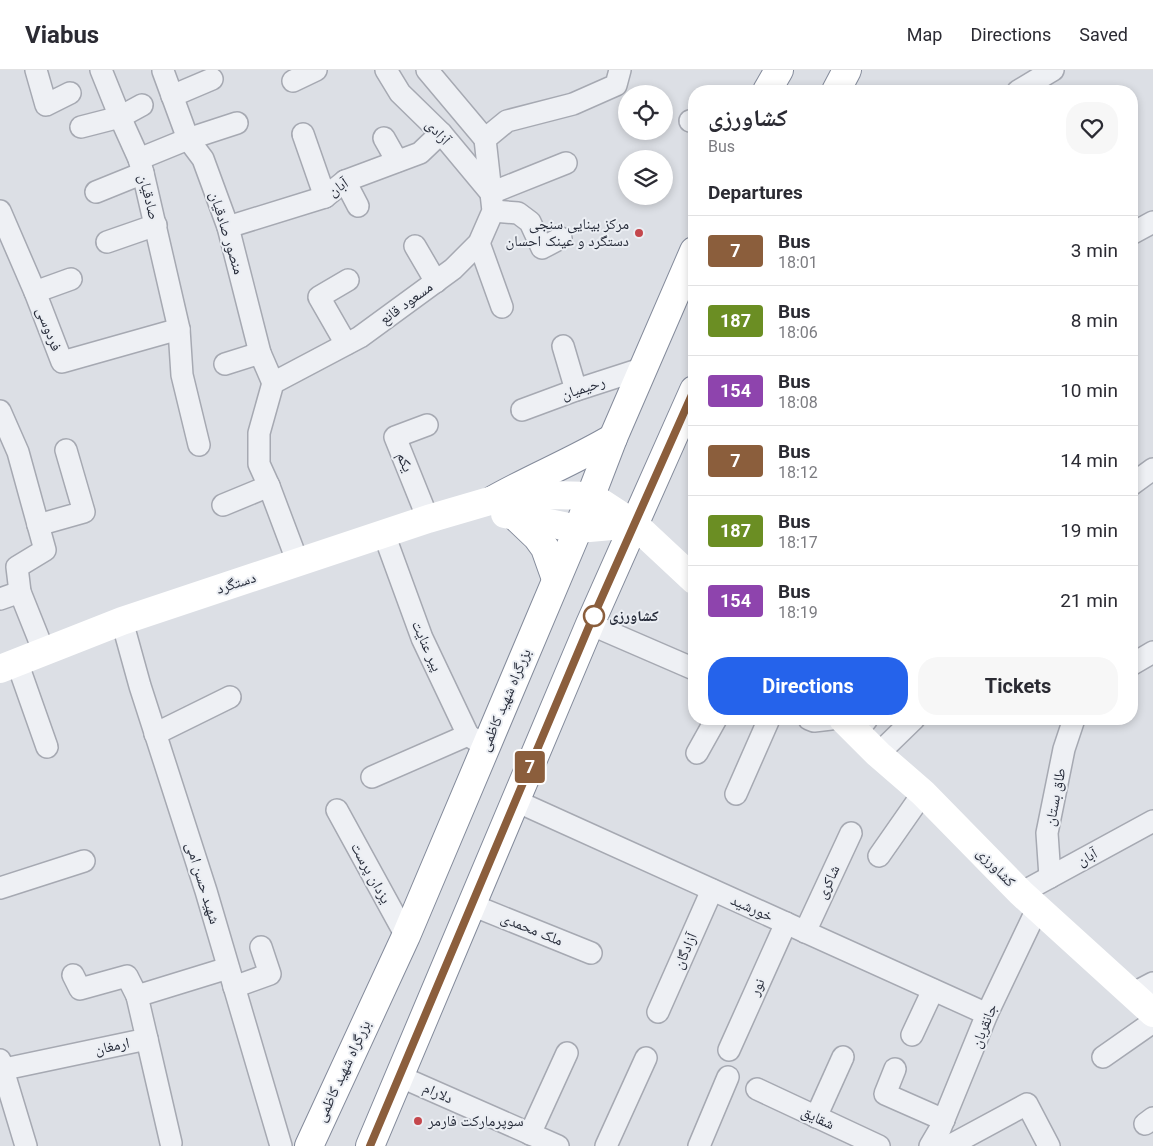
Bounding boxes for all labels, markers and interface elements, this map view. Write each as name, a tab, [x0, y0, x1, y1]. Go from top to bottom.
text: Viabus	[25, 21, 99, 49]
text: Map	[907, 24, 942, 45]
text: Directions	[970, 24, 1051, 45]
text: Saved	[1079, 24, 1128, 45]
map controls	[618, 85, 673, 205]
button: locate	[618, 85, 673, 140]
button: heart	[1066, 102, 1118, 154]
text: کشاورزی	[708, 104, 788, 132]
street label: آزادی	[421, 115, 455, 150]
text: Bus	[708, 137, 735, 156]
button: layers	[618, 150, 673, 205]
street label: صادقیان	[134, 172, 163, 222]
street label: آبان	[325, 173, 353, 201]
text: Departures	[708, 181, 803, 204]
street label: منصور صادقیان	[205, 189, 248, 277]
place label: مرکز بینایی سنجی دستگرد و عینک احسان	[506, 215, 629, 251]
marker: مرکز بینایی سنجی دستگرد و عینک احسان	[633, 227, 645, 239]
text: Bus	[778, 230, 811, 253]
text: 3 min	[1071, 239, 1118, 262]
text: 7	[730, 240, 741, 261]
text: 18:01	[778, 253, 818, 272]
street label: مسعود قانع	[376, 278, 437, 329]
text: Bus	[778, 300, 811, 323]
street label: فردوسی	[31, 304, 66, 354]
text: 8 min	[1071, 309, 1118, 332]
text: 187	[720, 310, 751, 331]
text: 18:06	[778, 323, 818, 342]
text: Bus	[778, 370, 811, 393]
street label: رحیمیان	[559, 372, 608, 404]
text: 10 min	[1060, 379, 1118, 402]
text: 154	[720, 380, 751, 401]
text: 18:08	[778, 393, 818, 412]
text: Bus	[778, 440, 811, 463]
street label: یکم	[392, 449, 417, 475]
text: 14 min	[1060, 449, 1118, 472]
text: 7	[730, 450, 741, 471]
text: 18:12	[778, 463, 818, 482]
text: Bus	[778, 510, 811, 533]
text: 19 min	[1060, 519, 1118, 542]
text: 187	[720, 520, 751, 541]
text: 18:17	[778, 533, 818, 552]
street label: دستگرد	[214, 568, 258, 598]
text: Bus	[778, 580, 811, 603]
text: 21 min	[1060, 589, 1118, 612]
text: 154	[720, 590, 751, 611]
text: 18:19	[778, 603, 818, 622]
marker: کشاورزی	[583, 605, 605, 627]
place label: کشاورزی	[609, 607, 659, 625]
street label: پیر عنایت	[408, 618, 446, 674]
street label: بزرگراه شهید کاظمی	[475, 646, 536, 754]
button: Directions	[708, 657, 908, 715]
button: Tickets	[918, 657, 1118, 715]
line badge: 7	[514, 751, 546, 783]
text: 7	[525, 756, 535, 777]
street label: طاق بستان	[1041, 766, 1070, 828]
street label: یزدان پرست	[346, 839, 395, 907]
street label: شهید حسن امی	[181, 840, 224, 926]
street label: کشاورزی	[972, 844, 1019, 891]
street label: آبان	[1074, 844, 1102, 871]
street label: شاکری	[812, 862, 845, 902]
street label: خورشید	[728, 891, 777, 926]
street label: ملک محمدی	[498, 908, 566, 951]
street label: آزادگان	[669, 929, 702, 972]
street label: نور	[745, 976, 769, 999]
street label: جانقربان	[967, 1001, 1002, 1051]
street label: بزرگراه شهید کاظمی	[312, 1017, 375, 1125]
street label: ارمغان	[93, 1034, 131, 1059]
street label: دلارام	[420, 1079, 456, 1108]
street label: شقایق	[798, 1103, 837, 1134]
place label: سوپرمارکت فارمر	[427, 1112, 524, 1130]
marker: سوپرمارکت فارمر	[412, 1115, 424, 1127]

